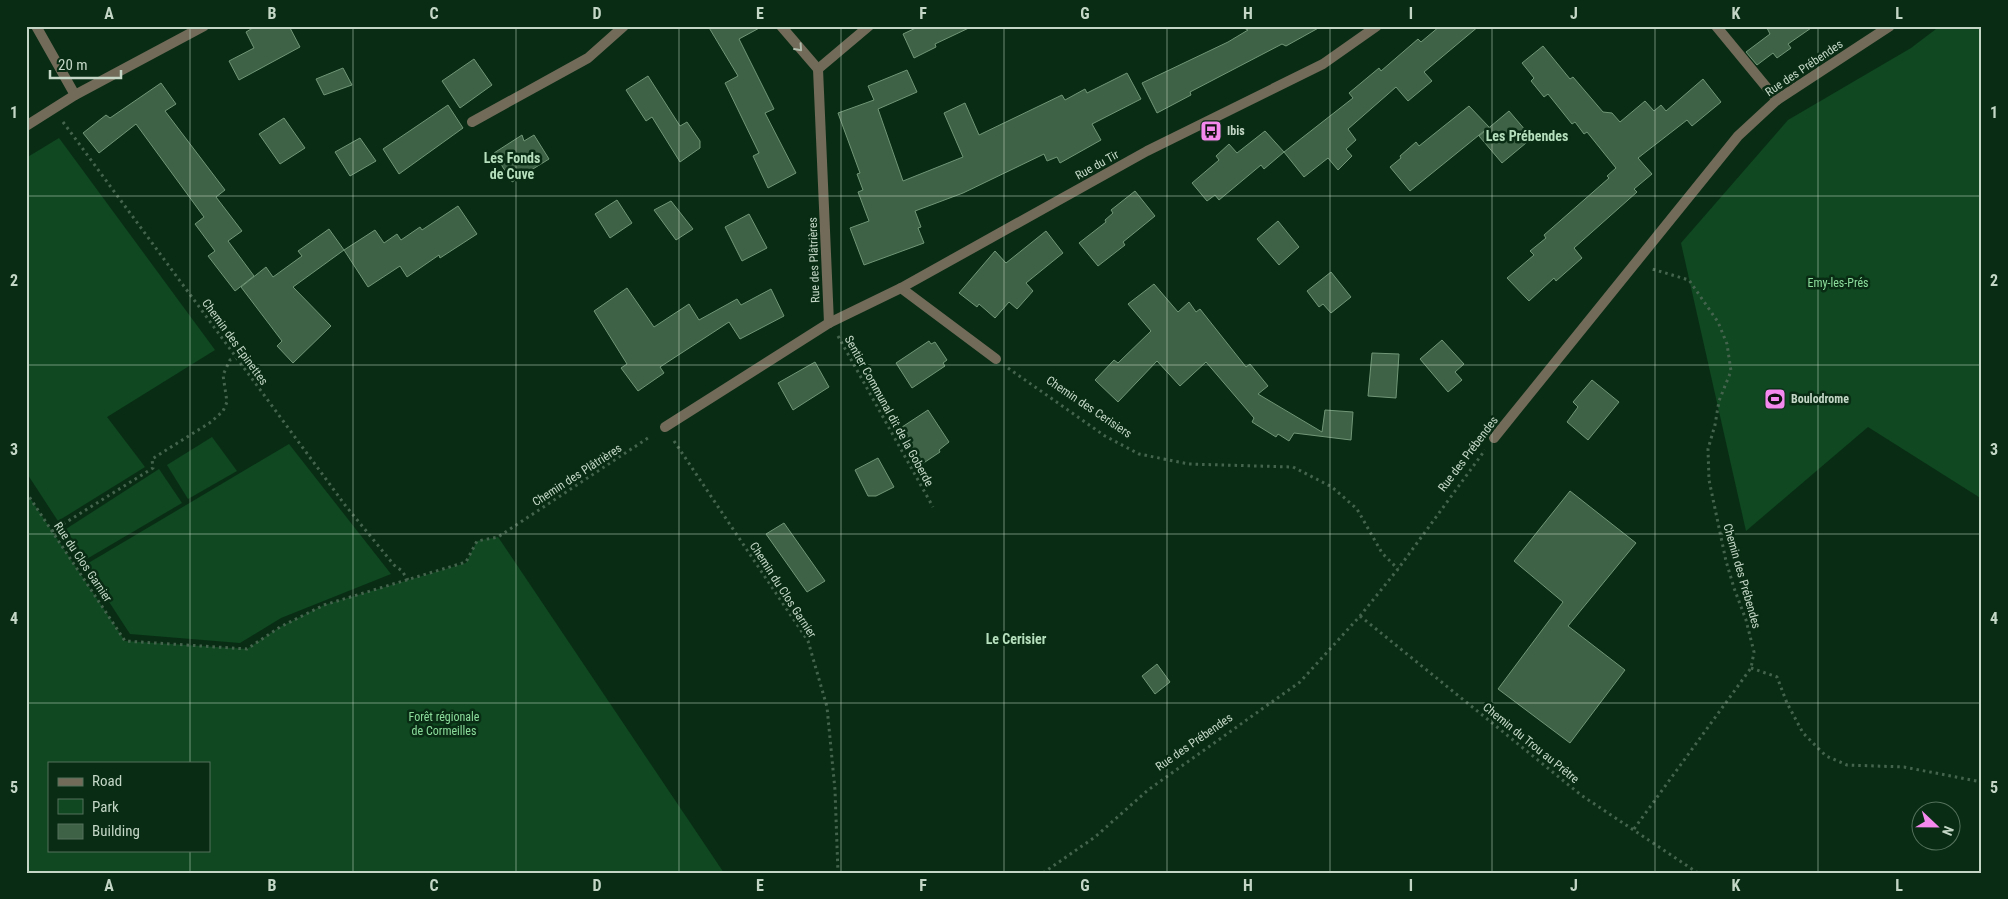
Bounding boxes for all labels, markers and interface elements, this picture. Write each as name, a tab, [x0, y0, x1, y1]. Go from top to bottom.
text: A	[104, 4, 114, 23]
text: B	[268, 4, 277, 23]
text: C	[429, 4, 439, 23]
text: D	[592, 4, 602, 23]
text: E	[756, 4, 764, 23]
text: F	[919, 4, 927, 23]
text: G	[1080, 4, 1090, 23]
text: H	[1243, 4, 1253, 23]
text: I	[1409, 4, 1413, 23]
text: J	[1570, 4, 1578, 23]
text: K	[1732, 4, 1741, 23]
text: L	[1895, 4, 1903, 23]
street label: Rue des Prébendes	[1763, 37, 1845, 99]
one-way arrow	[793, 42, 802, 51]
scale bar	[50, 48, 121, 80]
text: 20 m	[58, 56, 88, 74]
text: 1	[10, 103, 18, 122]
text: 1	[1990, 103, 1998, 122]
bus stop icon: Ibis	[1199, 119, 1223, 143]
place label: Ibis	[1227, 124, 1245, 138]
district label: Les Prébendes	[1486, 128, 1568, 144]
street label: Rue du Tir	[1073, 147, 1121, 183]
district label: Les Fonds de Cuve	[484, 150, 540, 182]
street label: Rue des Plâtrières	[806, 217, 822, 303]
text: 2	[10, 271, 18, 290]
text: 2	[1990, 271, 1998, 290]
park label: Emy-les-Prés	[1807, 276, 1869, 290]
street label: Chemin des Epinettes	[199, 296, 271, 388]
street label: Sentier Communal dit de la Goberde	[842, 333, 937, 489]
street label: Chemin des Cerisiers	[1044, 373, 1134, 441]
sports icon: Boulodrome	[1763, 387, 1787, 411]
place label: Boulodrome	[1791, 392, 1849, 406]
street label: Rue des Prébendes	[1435, 414, 1501, 494]
text: 3	[10, 440, 18, 459]
text: 3	[1990, 440, 1998, 459]
street label: Chemin des Plâtrières	[530, 441, 624, 509]
street label: Rue du Clos Garnier	[51, 519, 115, 605]
street label: Chemin des Prébendes	[1720, 522, 1764, 630]
street label: Chemin du Clos Garnier	[747, 540, 819, 641]
text: 4	[10, 609, 18, 628]
text: 4	[1990, 609, 1998, 628]
district label: Le Cerisier	[986, 631, 1047, 647]
street label: Chemin du Trou au Prêtre	[1480, 700, 1582, 786]
park label: Forêt régionale de Cormeilles	[409, 710, 480, 738]
street label: Rue des Prébendes	[1153, 710, 1235, 774]
legend	[48, 762, 210, 852]
text: Road	[92, 772, 122, 790]
text: 5	[10, 778, 18, 797]
text: 5	[1990, 778, 1998, 797]
text: Park	[92, 798, 119, 816]
north arrow	[1910, 802, 1960, 852]
text: Building	[92, 822, 140, 840]
text: N	[1939, 824, 1957, 838]
text: A	[104, 876, 114, 895]
text: B	[268, 876, 277, 895]
text: C	[429, 876, 439, 895]
text: D	[592, 876, 602, 895]
text: E	[756, 876, 764, 895]
text: F	[919, 876, 927, 895]
text: G	[1080, 876, 1090, 895]
text: H	[1243, 876, 1253, 895]
text: I	[1409, 876, 1413, 895]
text: J	[1570, 876, 1578, 895]
text: K	[1732, 876, 1741, 895]
text: L	[1895, 876, 1903, 895]

